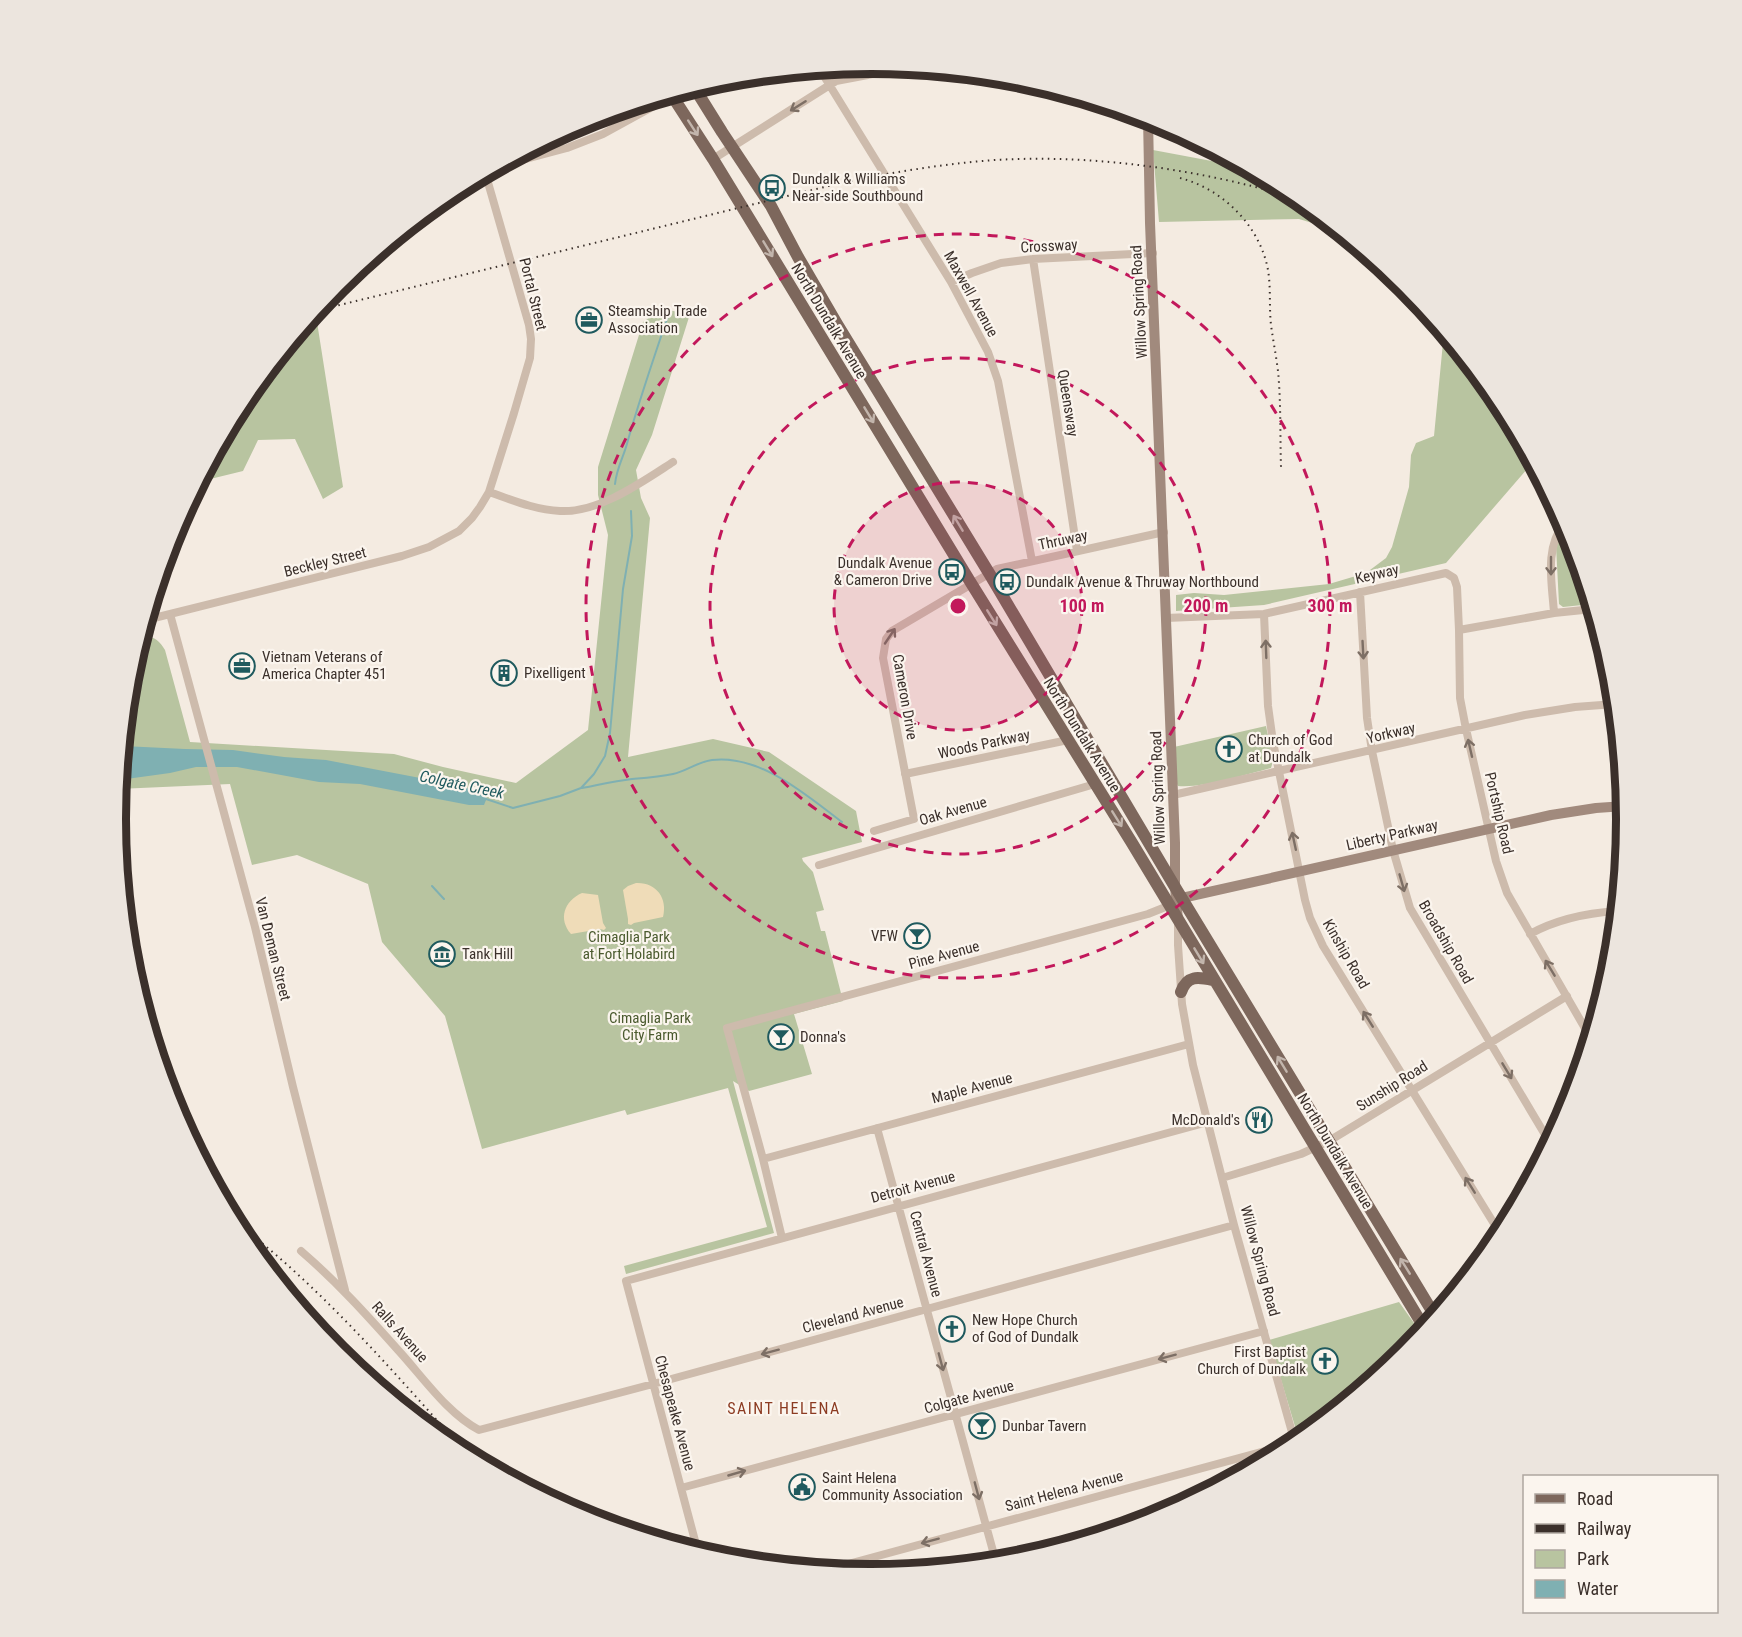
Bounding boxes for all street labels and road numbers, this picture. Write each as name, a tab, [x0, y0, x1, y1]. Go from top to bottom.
street label: Crossway	[1020, 236, 1078, 256]
street label: Willow Spring Road	[1127, 245, 1151, 359]
street label: Maxwell Avenue	[940, 248, 1002, 340]
street label: Portal Street	[515, 256, 551, 332]
street label: North Dundalk Avenue	[787, 260, 871, 382]
street label: Queensway	[1054, 368, 1082, 438]
street label: Thruway	[1037, 526, 1089, 554]
street label: Beckley Street	[282, 543, 368, 581]
street label: Keyway	[1353, 560, 1401, 588]
street label: Cameron Drive	[889, 653, 921, 741]
street label: North Dundalk Avenue	[1040, 675, 1124, 795]
street label: Yorkway	[1365, 719, 1417, 747]
street label: Woods Parkway	[936, 725, 1032, 763]
street label: Willow Spring Road	[1147, 731, 1169, 845]
street label: Portship Road	[1481, 770, 1517, 856]
street label: Oak Avenue	[917, 793, 989, 829]
street label: Liberty Parkway	[1344, 816, 1440, 854]
street label: Van Deman Street	[251, 895, 295, 1003]
street label: Broadship Road	[1415, 897, 1477, 987]
street label: Kinship Road	[1319, 916, 1373, 992]
street label: Pine Avenue	[907, 937, 981, 973]
street label: Sunship Road	[1353, 1057, 1431, 1115]
street label: Maple Avenue	[930, 1069, 1014, 1107]
street label: North Dundalk Avenue	[1293, 1090, 1377, 1212]
street label: Detroit Avenue	[869, 1167, 957, 1207]
street label: Willow Spring Road	[1237, 1204, 1283, 1318]
street label: Central Avenue	[906, 1209, 946, 1299]
street label: Cleveland Avenue	[800, 1293, 906, 1337]
street label: Ralls Avenue	[368, 1298, 432, 1366]
street label: Chesapeake Avenue	[651, 1353, 699, 1473]
street label: Colgate Avenue	[922, 1376, 1016, 1418]
street label: Saint Helena Avenue	[1003, 1467, 1125, 1515]

